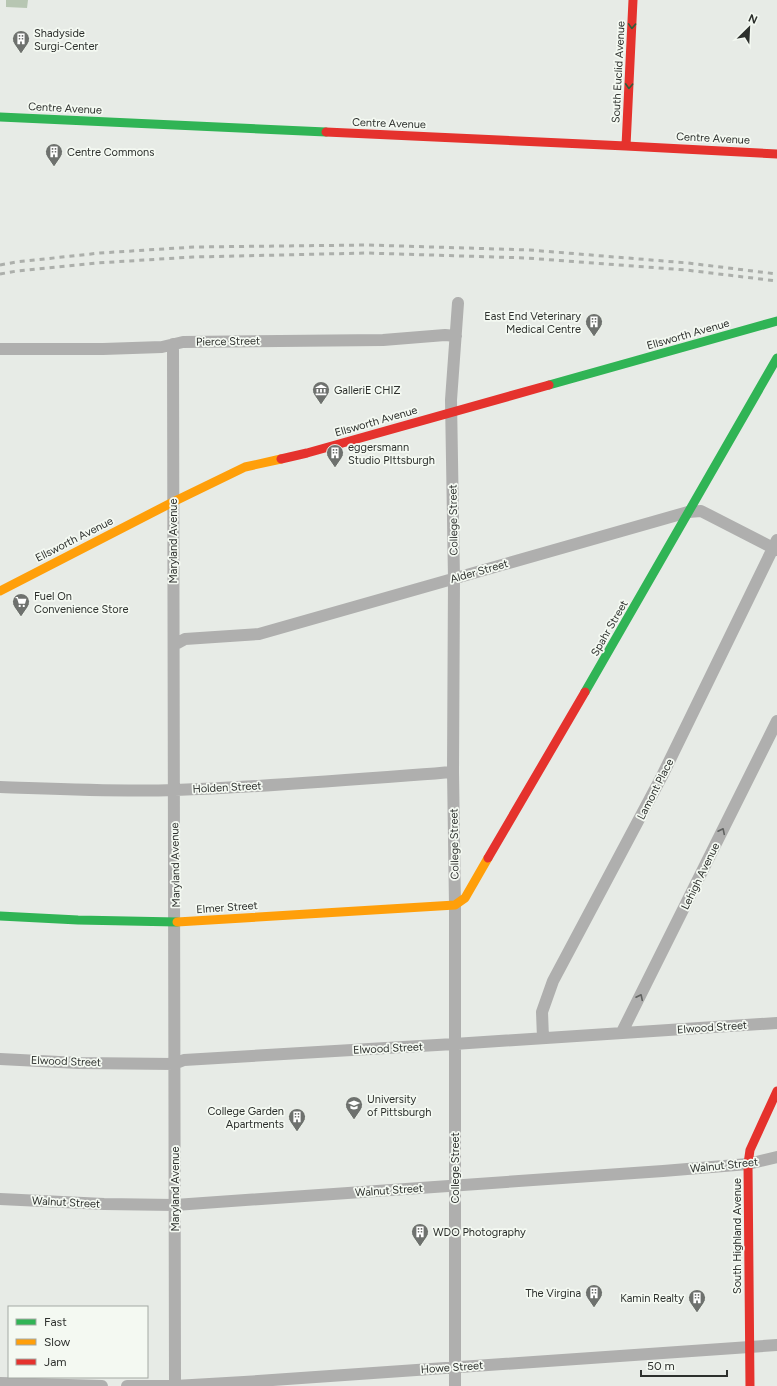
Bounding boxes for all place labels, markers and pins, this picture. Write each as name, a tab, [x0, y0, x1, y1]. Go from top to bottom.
place label: Shadyside Surgi-Center	[34, 27, 98, 53]
building icon: Shadyside Surgi-Center	[11, 29, 31, 54]
building icon: Centre Commons	[44, 142, 64, 167]
place label: Centre Commons	[67, 146, 154, 159]
place label: East End Veterinary Medical Centre	[484, 310, 581, 336]
building icon: East End Veterinary Medical Centre	[584, 312, 604, 337]
museum icon: GalleriE CHIZ	[311, 380, 331, 405]
place label: GalleriE CHIZ	[334, 384, 401, 397]
place label: eggersmann Studio PIttsburgh	[348, 441, 435, 467]
building icon: eggersmann Studio PIttsburgh	[325, 443, 345, 468]
place label: Fuel On Convenience Store	[34, 590, 128, 616]
supermarket icon: Fuel On Convenience Store	[11, 592, 31, 617]
place label: University of Pittsburgh	[367, 1093, 431, 1119]
school or university icon: University of Pittsburgh	[344, 1095, 364, 1120]
place label: College Garden Apartments	[207, 1105, 284, 1131]
building icon: College Garden Apartments	[287, 1107, 307, 1132]
building icon: WDO Photography	[410, 1222, 430, 1247]
place label: WDO Photography	[433, 1226, 526, 1239]
building icon: The Virgina	[584, 1283, 604, 1308]
place label: The Virgina	[525, 1287, 581, 1300]
building icon: Kamin Realty	[687, 1288, 707, 1313]
place label: Kamin Realty	[620, 1292, 684, 1305]

